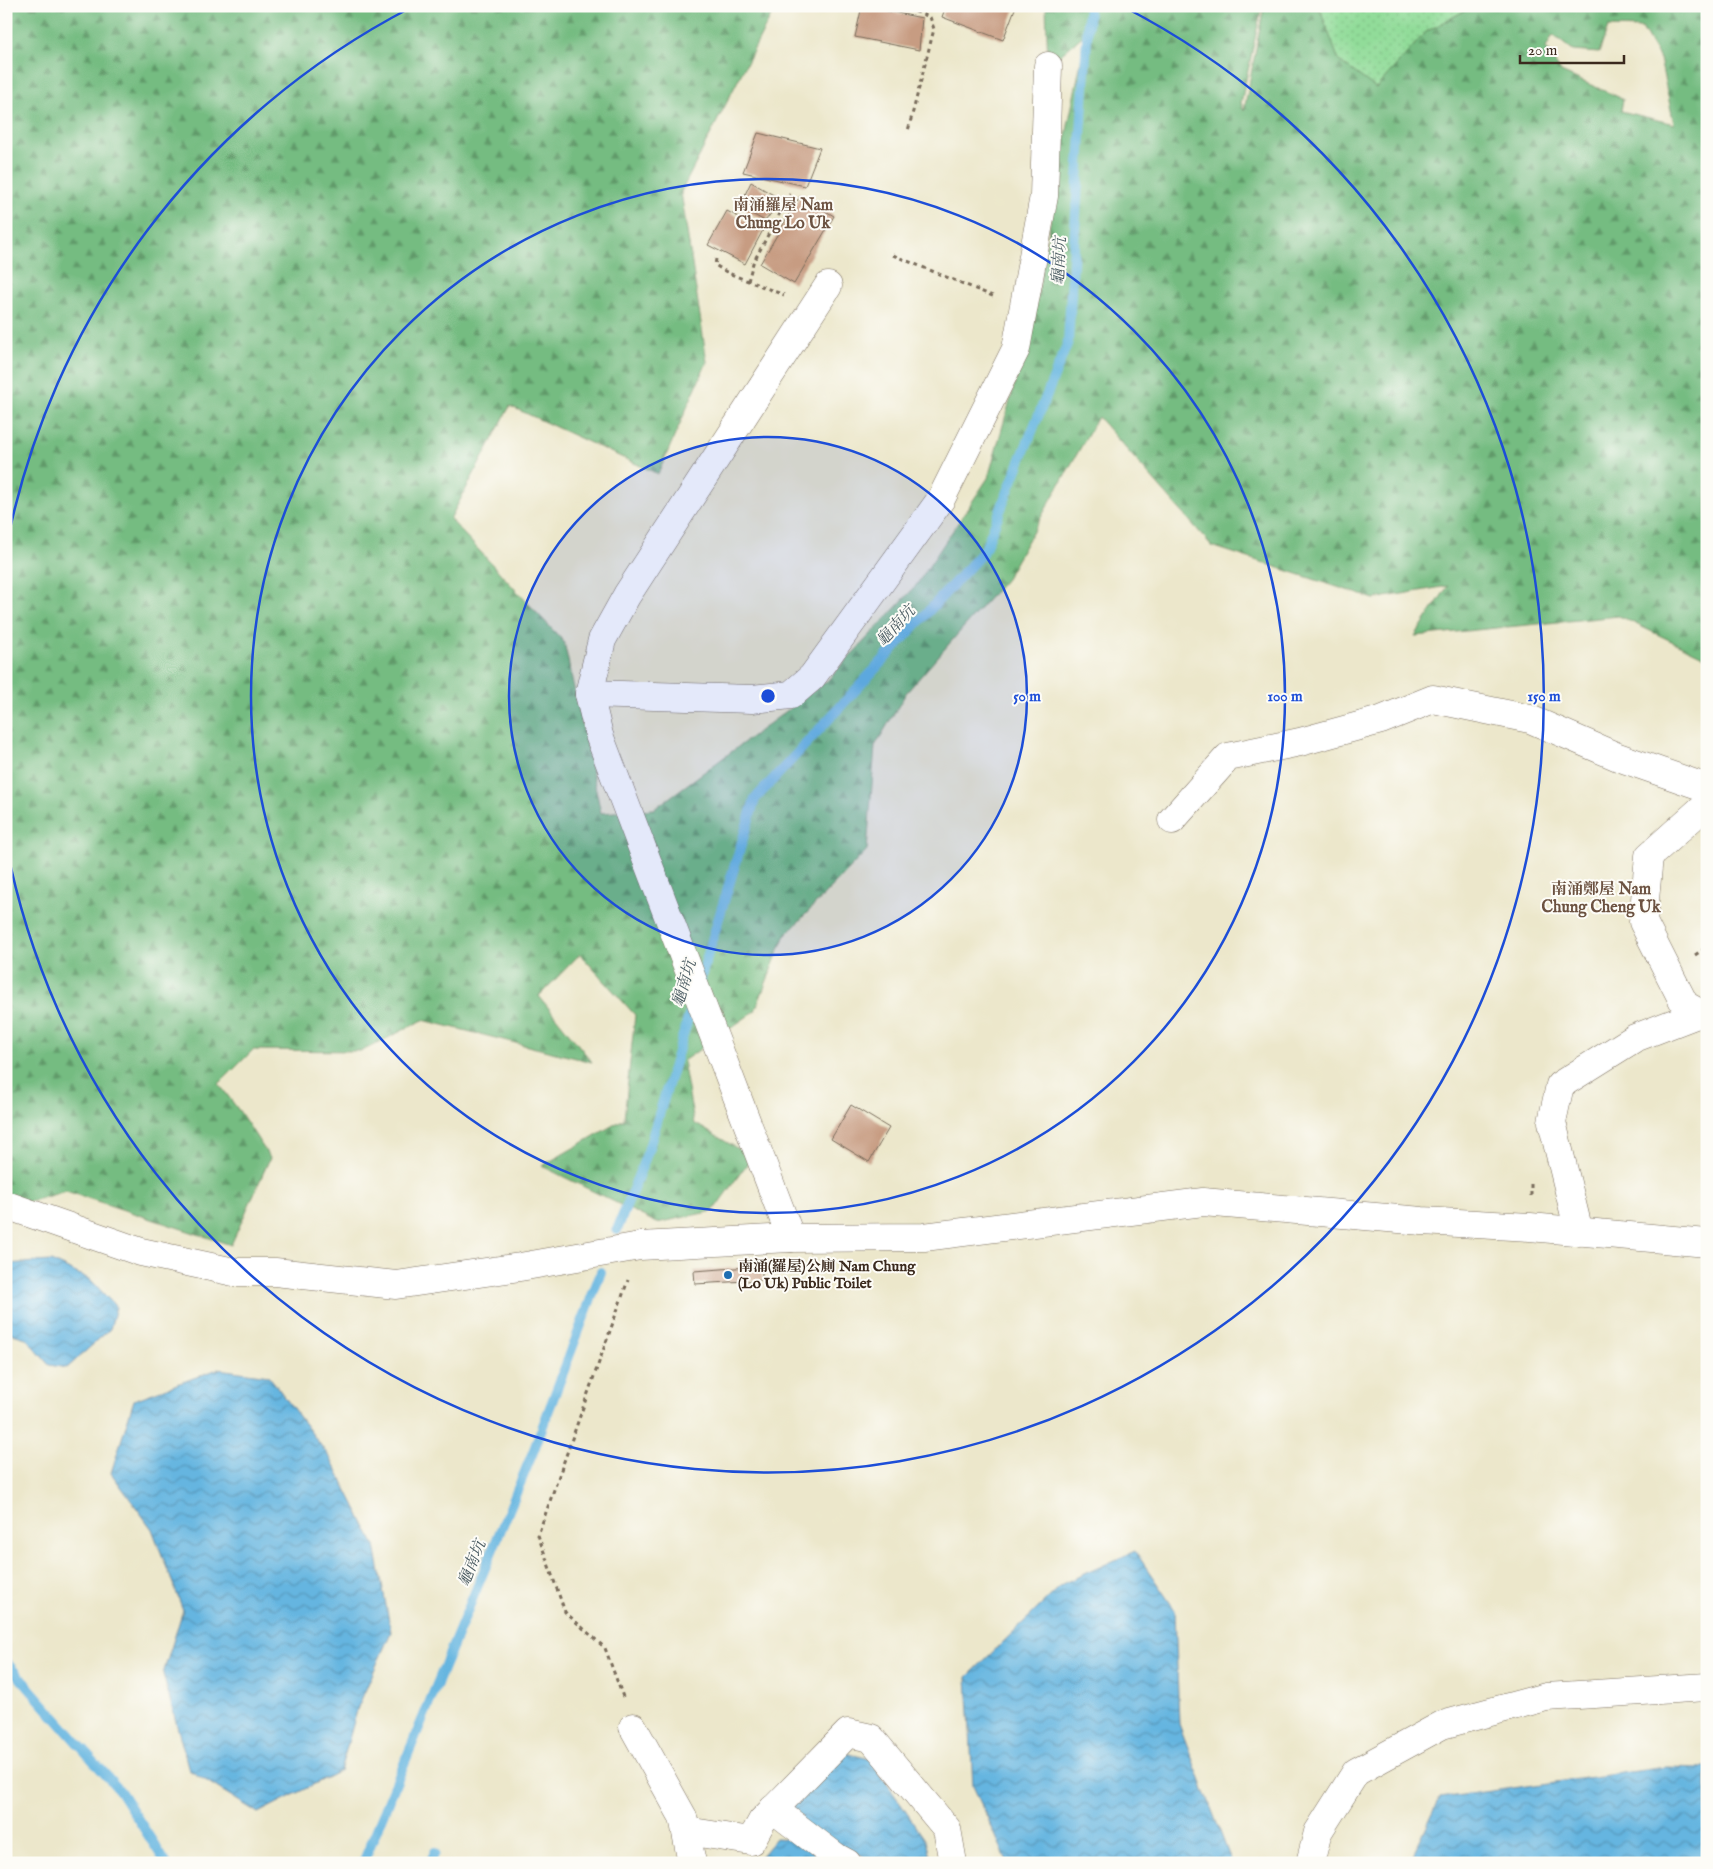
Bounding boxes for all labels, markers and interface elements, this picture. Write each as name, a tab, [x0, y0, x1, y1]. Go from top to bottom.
scale bar	[1520, 32, 1624, 64]
text: 20 m	[1528, 41, 1558, 60]
district label: 南涌羅屋 Nam Chung Lo Uk	[733, 196, 834, 234]
water label: 龜南坑	[1049, 235, 1071, 286]
water label: 龜南坑	[873, 601, 922, 651]
centre of rings	[759, 687, 777, 705]
text: 50 m	[1013, 687, 1041, 706]
text: 100 m	[1267, 687, 1303, 706]
text: 150 m	[1527, 687, 1561, 706]
district label: 南涌鄭屋 Nam Chung Cheng Uk	[1542, 880, 1661, 918]
water label: 龜南坑	[668, 956, 702, 1009]
place label: 南涌(羅屋)公廁 Nam Chung (Lo Uk) Public Toilet	[738, 1257, 916, 1293]
marker: 南涌(羅屋)公廁 Nam Chung (Lo Uk) Public Toilet	[722, 1269, 734, 1281]
water label: 龜南坑	[455, 1536, 492, 1590]

